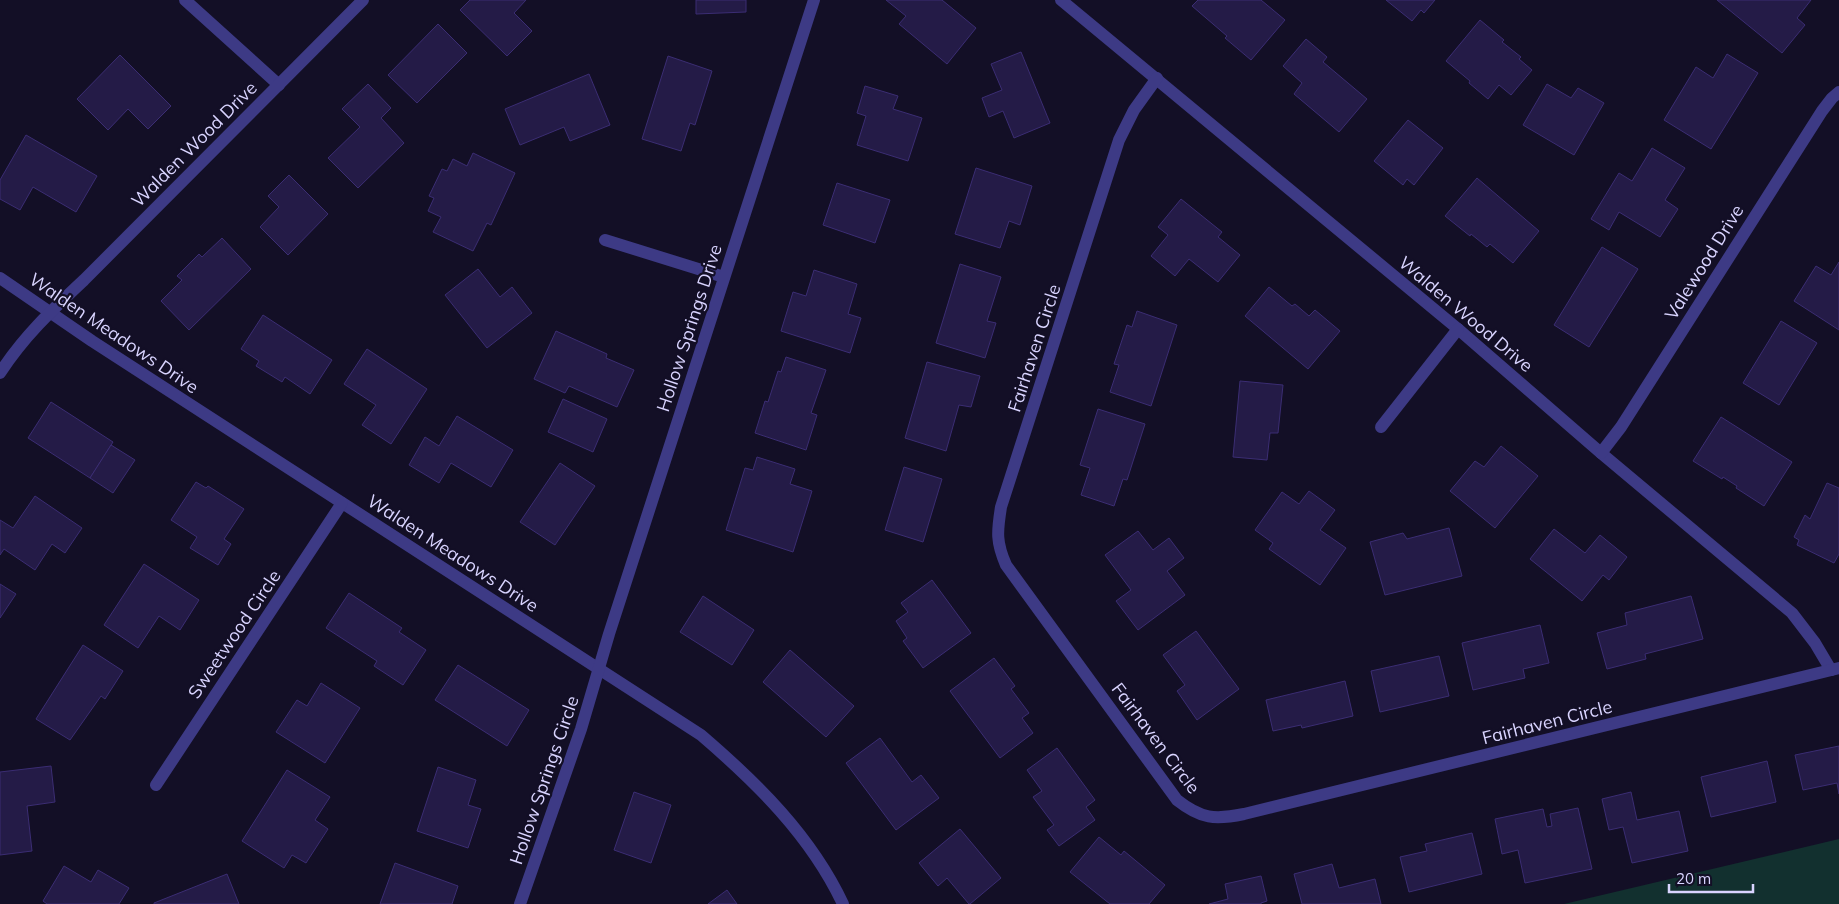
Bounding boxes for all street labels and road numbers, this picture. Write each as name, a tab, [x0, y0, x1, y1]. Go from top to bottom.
street label: Walden Wood Drive	[126, 76, 262, 212]
street label: Valewood Drive	[1659, 200, 1749, 324]
street label: Hollow Springs Drive	[651, 241, 727, 415]
street label: Walden Wood Drive	[1394, 251, 1538, 377]
street label: Walden Meadows Drive	[25, 268, 203, 398]
street label: Fairhaven Circle	[1002, 281, 1066, 415]
street label: Walden Meadows Drive	[363, 489, 543, 617]
street label: Sweetwood Circle	[182, 565, 286, 703]
street label: Fairhaven Circle	[1107, 678, 1205, 798]
street label: Hollow Springs Circle	[504, 693, 584, 867]
street label: Fairhaven Circle	[1480, 695, 1614, 749]

